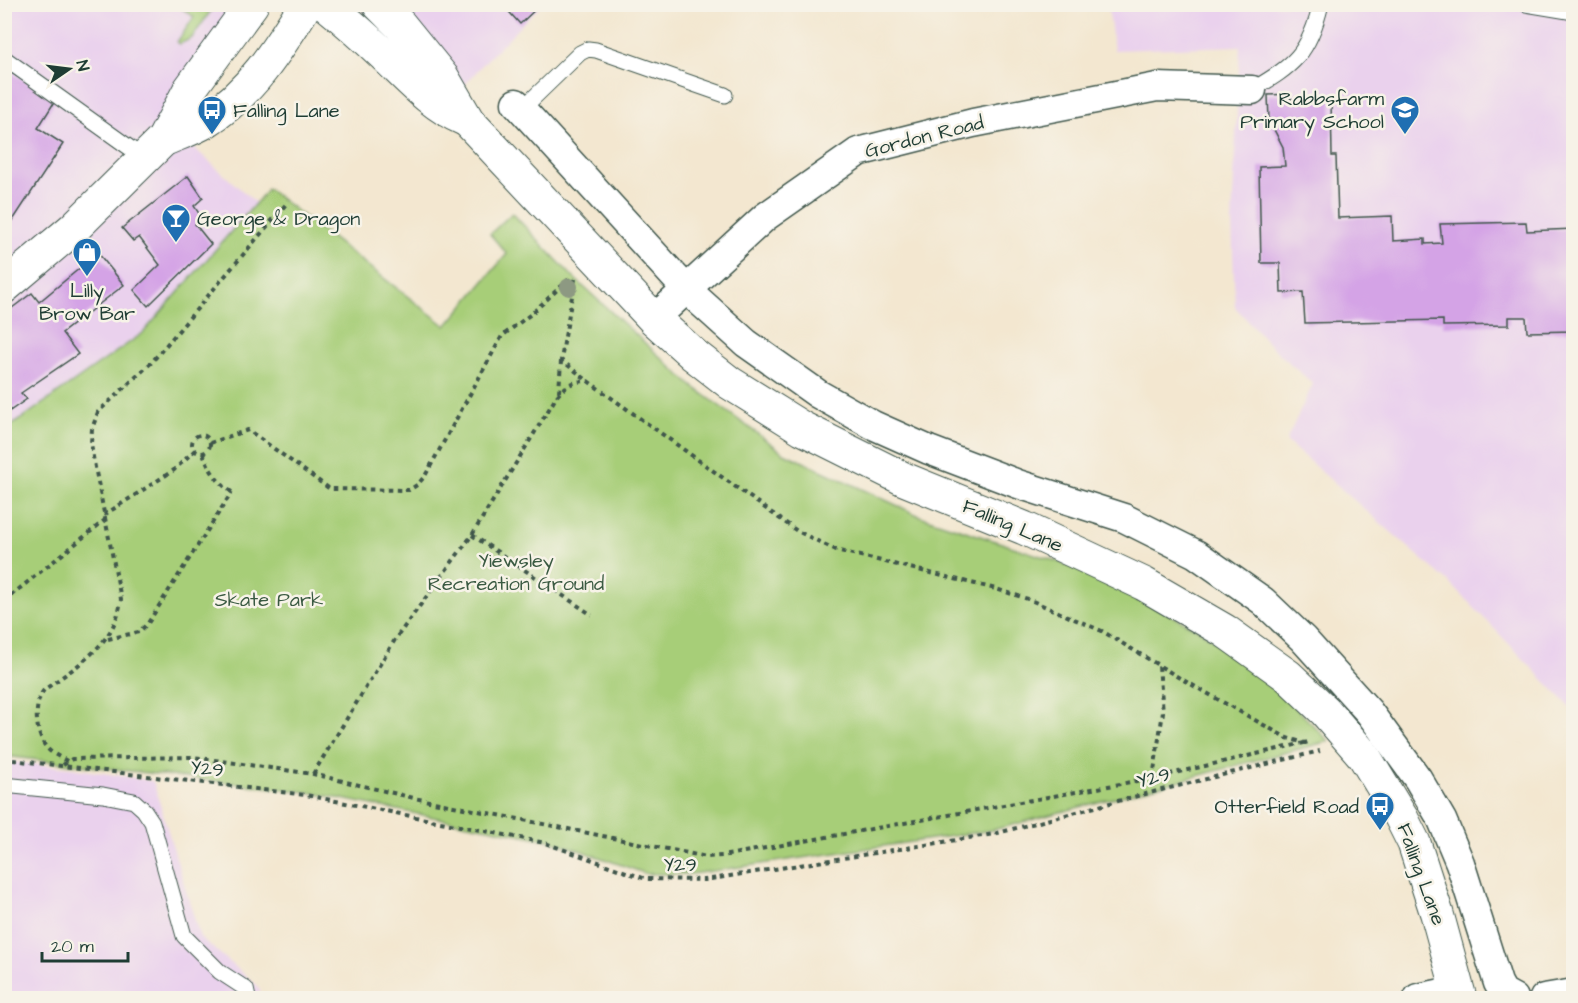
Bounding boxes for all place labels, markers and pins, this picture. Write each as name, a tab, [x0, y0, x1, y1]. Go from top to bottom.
place label: Rabbsfarm Primary School	[1240, 85, 1384, 137]
bus stop icon: Falling Lane	[196, 94, 228, 136]
school or university icon: Rabbsfarm Primary School	[1389, 94, 1421, 136]
place label: Falling Lane	[233, 97, 340, 126]
bar icon: George & Dragon	[160, 202, 192, 244]
place label: George & Dragon	[197, 205, 360, 234]
shop icon: Lilly Brow Bar	[71, 236, 103, 278]
place label: Lilly Brow Bar	[39, 277, 135, 328]
bus stop icon: Otterfield Road	[1364, 790, 1396, 832]
place label: Otterfield Road	[1215, 793, 1359, 821]

